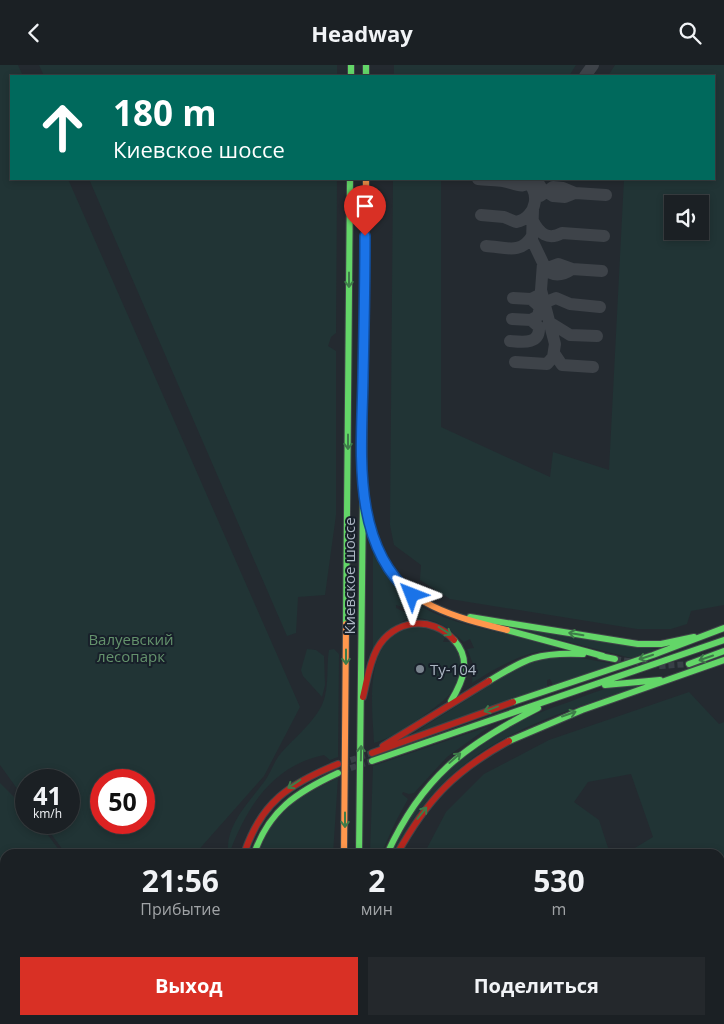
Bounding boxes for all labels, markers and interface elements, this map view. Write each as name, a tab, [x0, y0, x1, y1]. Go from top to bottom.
text: Headway	[311, 18, 413, 48]
icon: back	[20, 19, 48, 47]
icon: search	[676, 19, 704, 47]
text: 180 m	[113, 89, 217, 136]
icon: ahead	[30, 95, 95, 160]
text: Киевское шоссе	[113, 134, 285, 164]
pin	[344, 185, 386, 236]
icon: arrive	[351, 192, 379, 220]
map controls	[664, 195, 709, 240]
button: sound	[664, 195, 709, 240]
one-way arrow	[344, 272, 354, 288]
one-way arrow	[343, 434, 353, 450]
street label: Киевское шоссе	[339, 517, 359, 635]
position arrow	[385, 568, 437, 620]
one-way arrow	[437, 626, 451, 636]
park label: Валуевский лесопарк	[88, 629, 174, 666]
one-way arrow	[569, 629, 585, 639]
one-way arrow	[341, 649, 351, 665]
one-way arrow	[638, 653, 654, 663]
one-way arrow	[699, 654, 715, 663]
place label: Ту-104	[430, 659, 477, 679]
marker: Ту-104	[414, 663, 426, 675]
one-way arrow	[484, 705, 500, 714]
one-way arrow	[561, 708, 577, 718]
one-way arrow	[356, 745, 366, 761]
one-way arrow	[448, 752, 461, 764]
speed limit sign: 50	[90, 769, 155, 834]
text: 41	[33, 778, 62, 812]
one-way arrow	[287, 778, 301, 789]
text: km/h	[33, 805, 62, 822]
one-way arrow	[417, 806, 428, 819]
one-way arrow	[340, 812, 349, 828]
text: 21:56	[142, 860, 219, 901]
text: 2	[368, 860, 385, 901]
text: 530	[533, 860, 585, 901]
text: Прибытие	[140, 898, 220, 920]
text: мин	[361, 898, 393, 920]
text: m	[552, 898, 566, 920]
button: Выход	[20, 957, 358, 1015]
button: Поделиться	[368, 957, 705, 1015]

